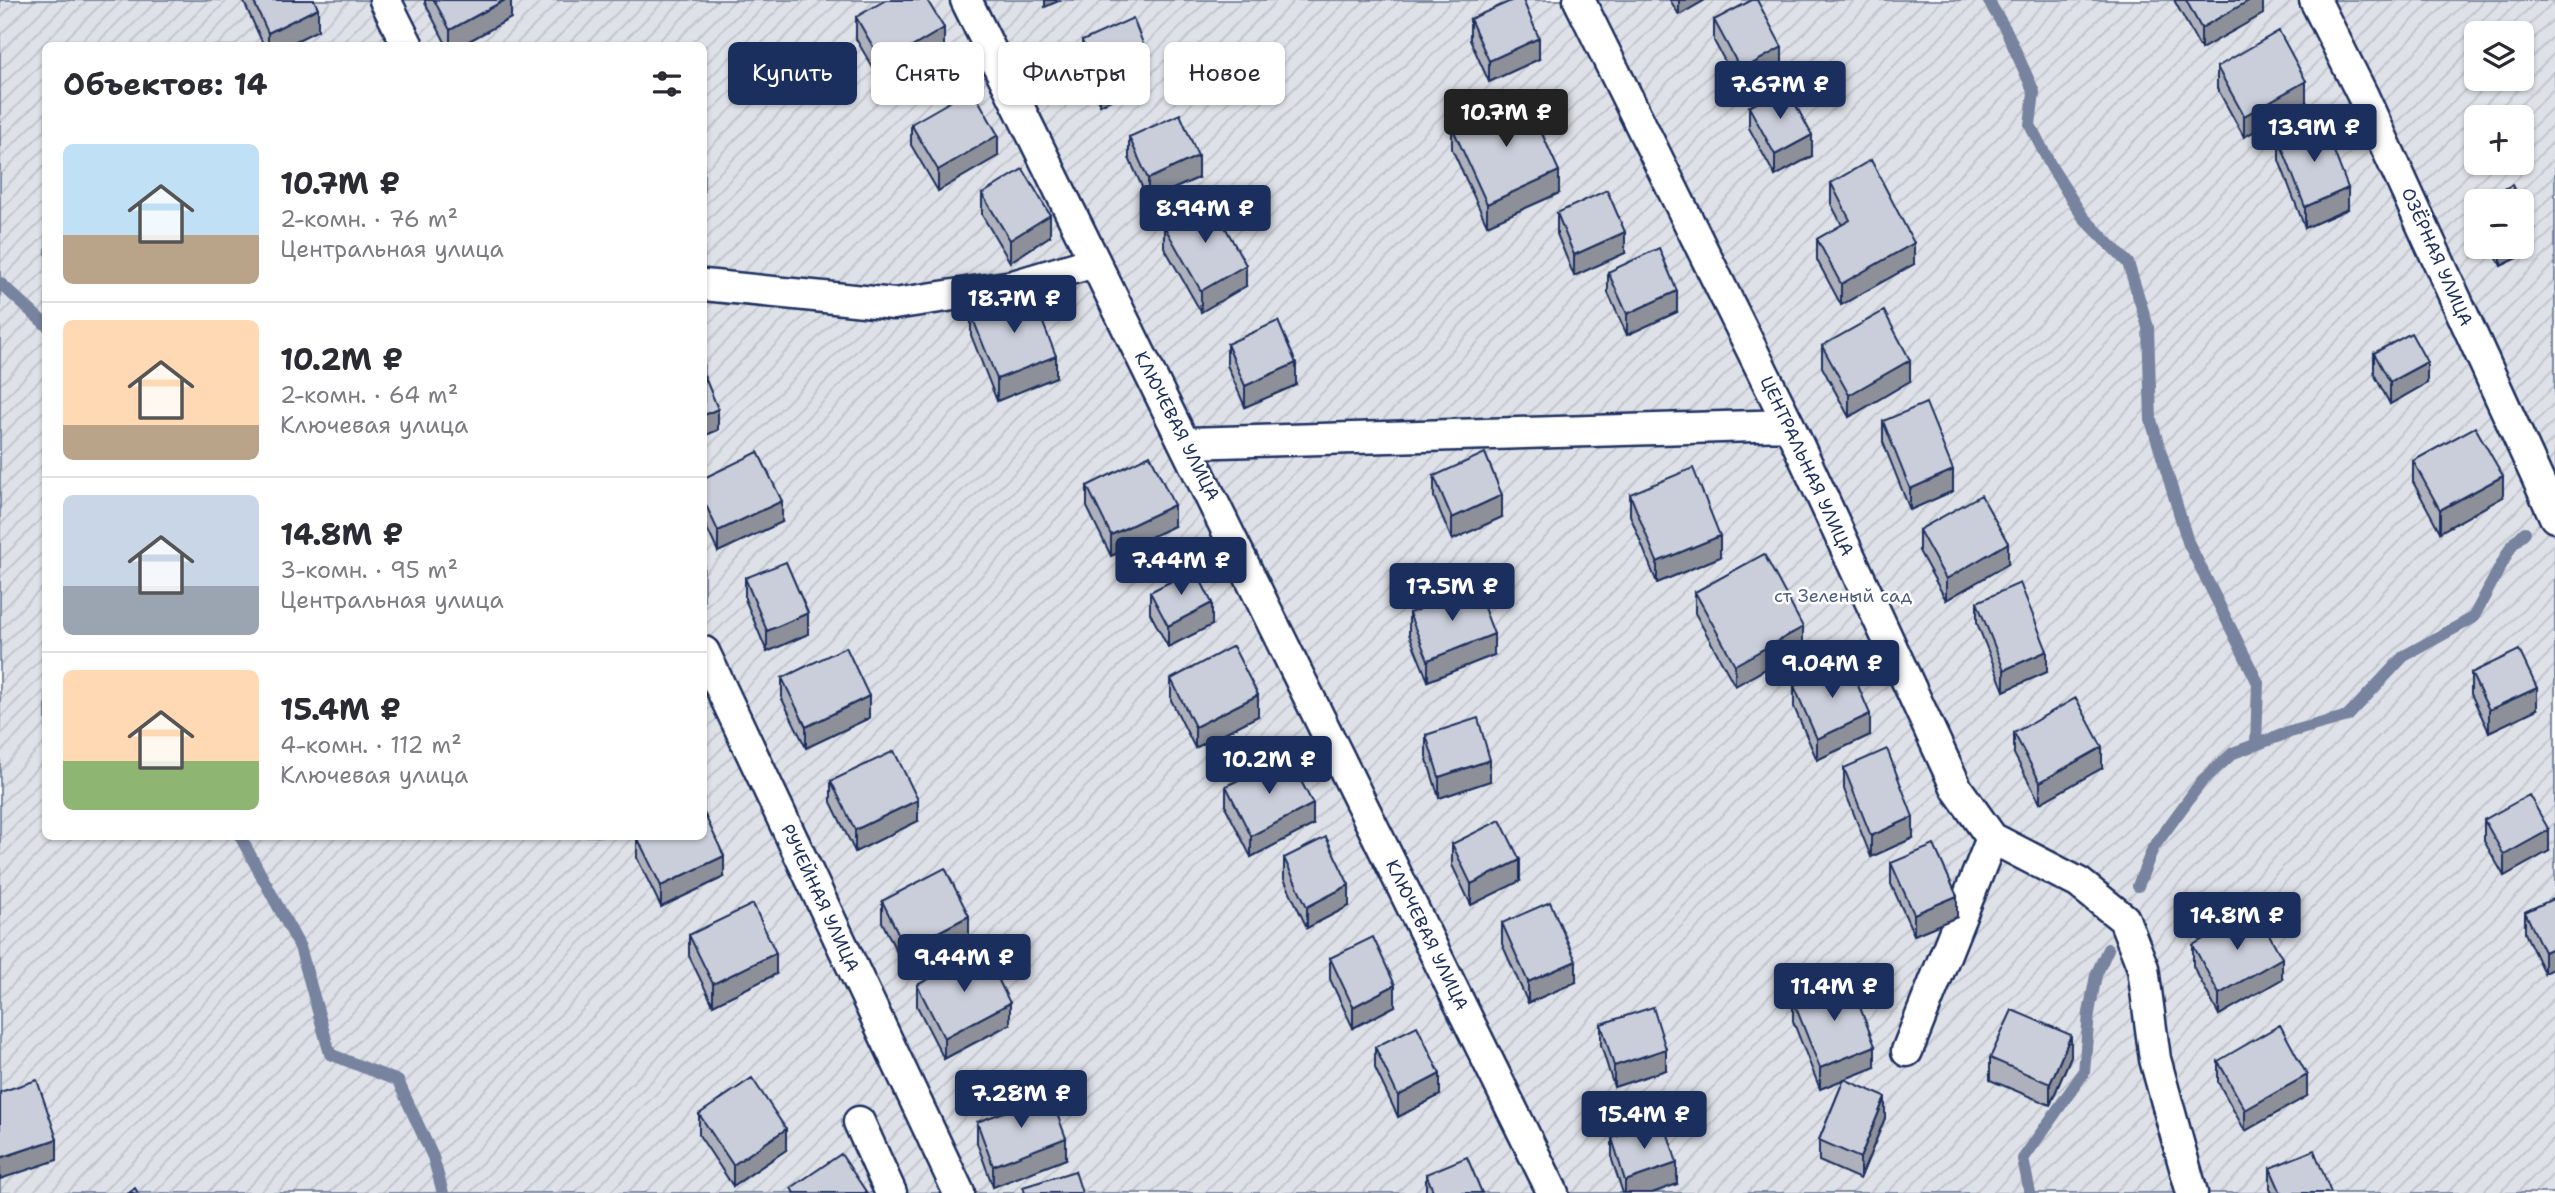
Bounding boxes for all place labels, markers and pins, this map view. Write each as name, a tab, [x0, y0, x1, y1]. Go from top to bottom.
pin: 7.67M ₽	[1715, 61, 1845, 121]
pin: 10.7M ₽	[1441, 90, 1571, 149]
pin: 13.9M ₽	[2249, 104, 2379, 164]
pin: 8.94M ₽	[1140, 186, 1270, 245]
pin: 18.7M ₽	[949, 276, 1079, 335]
pin: 7.44M ₽	[1116, 538, 1246, 597]
pin: 17.5M ₽	[1387, 564, 1517, 623]
pin: 9.04M ₽	[1767, 640, 1897, 700]
pin: 10.2M ₽	[1204, 736, 1334, 796]
pin: 14.8M ₽	[2172, 892, 2302, 952]
pin: 9.44M ₽	[899, 934, 1029, 994]
pin: 11.4M ₽	[1769, 964, 1899, 1023]
pin: 7.28M ₽	[956, 1070, 1086, 1130]
pin: 15.4M ₽	[1579, 1092, 1709, 1151]

